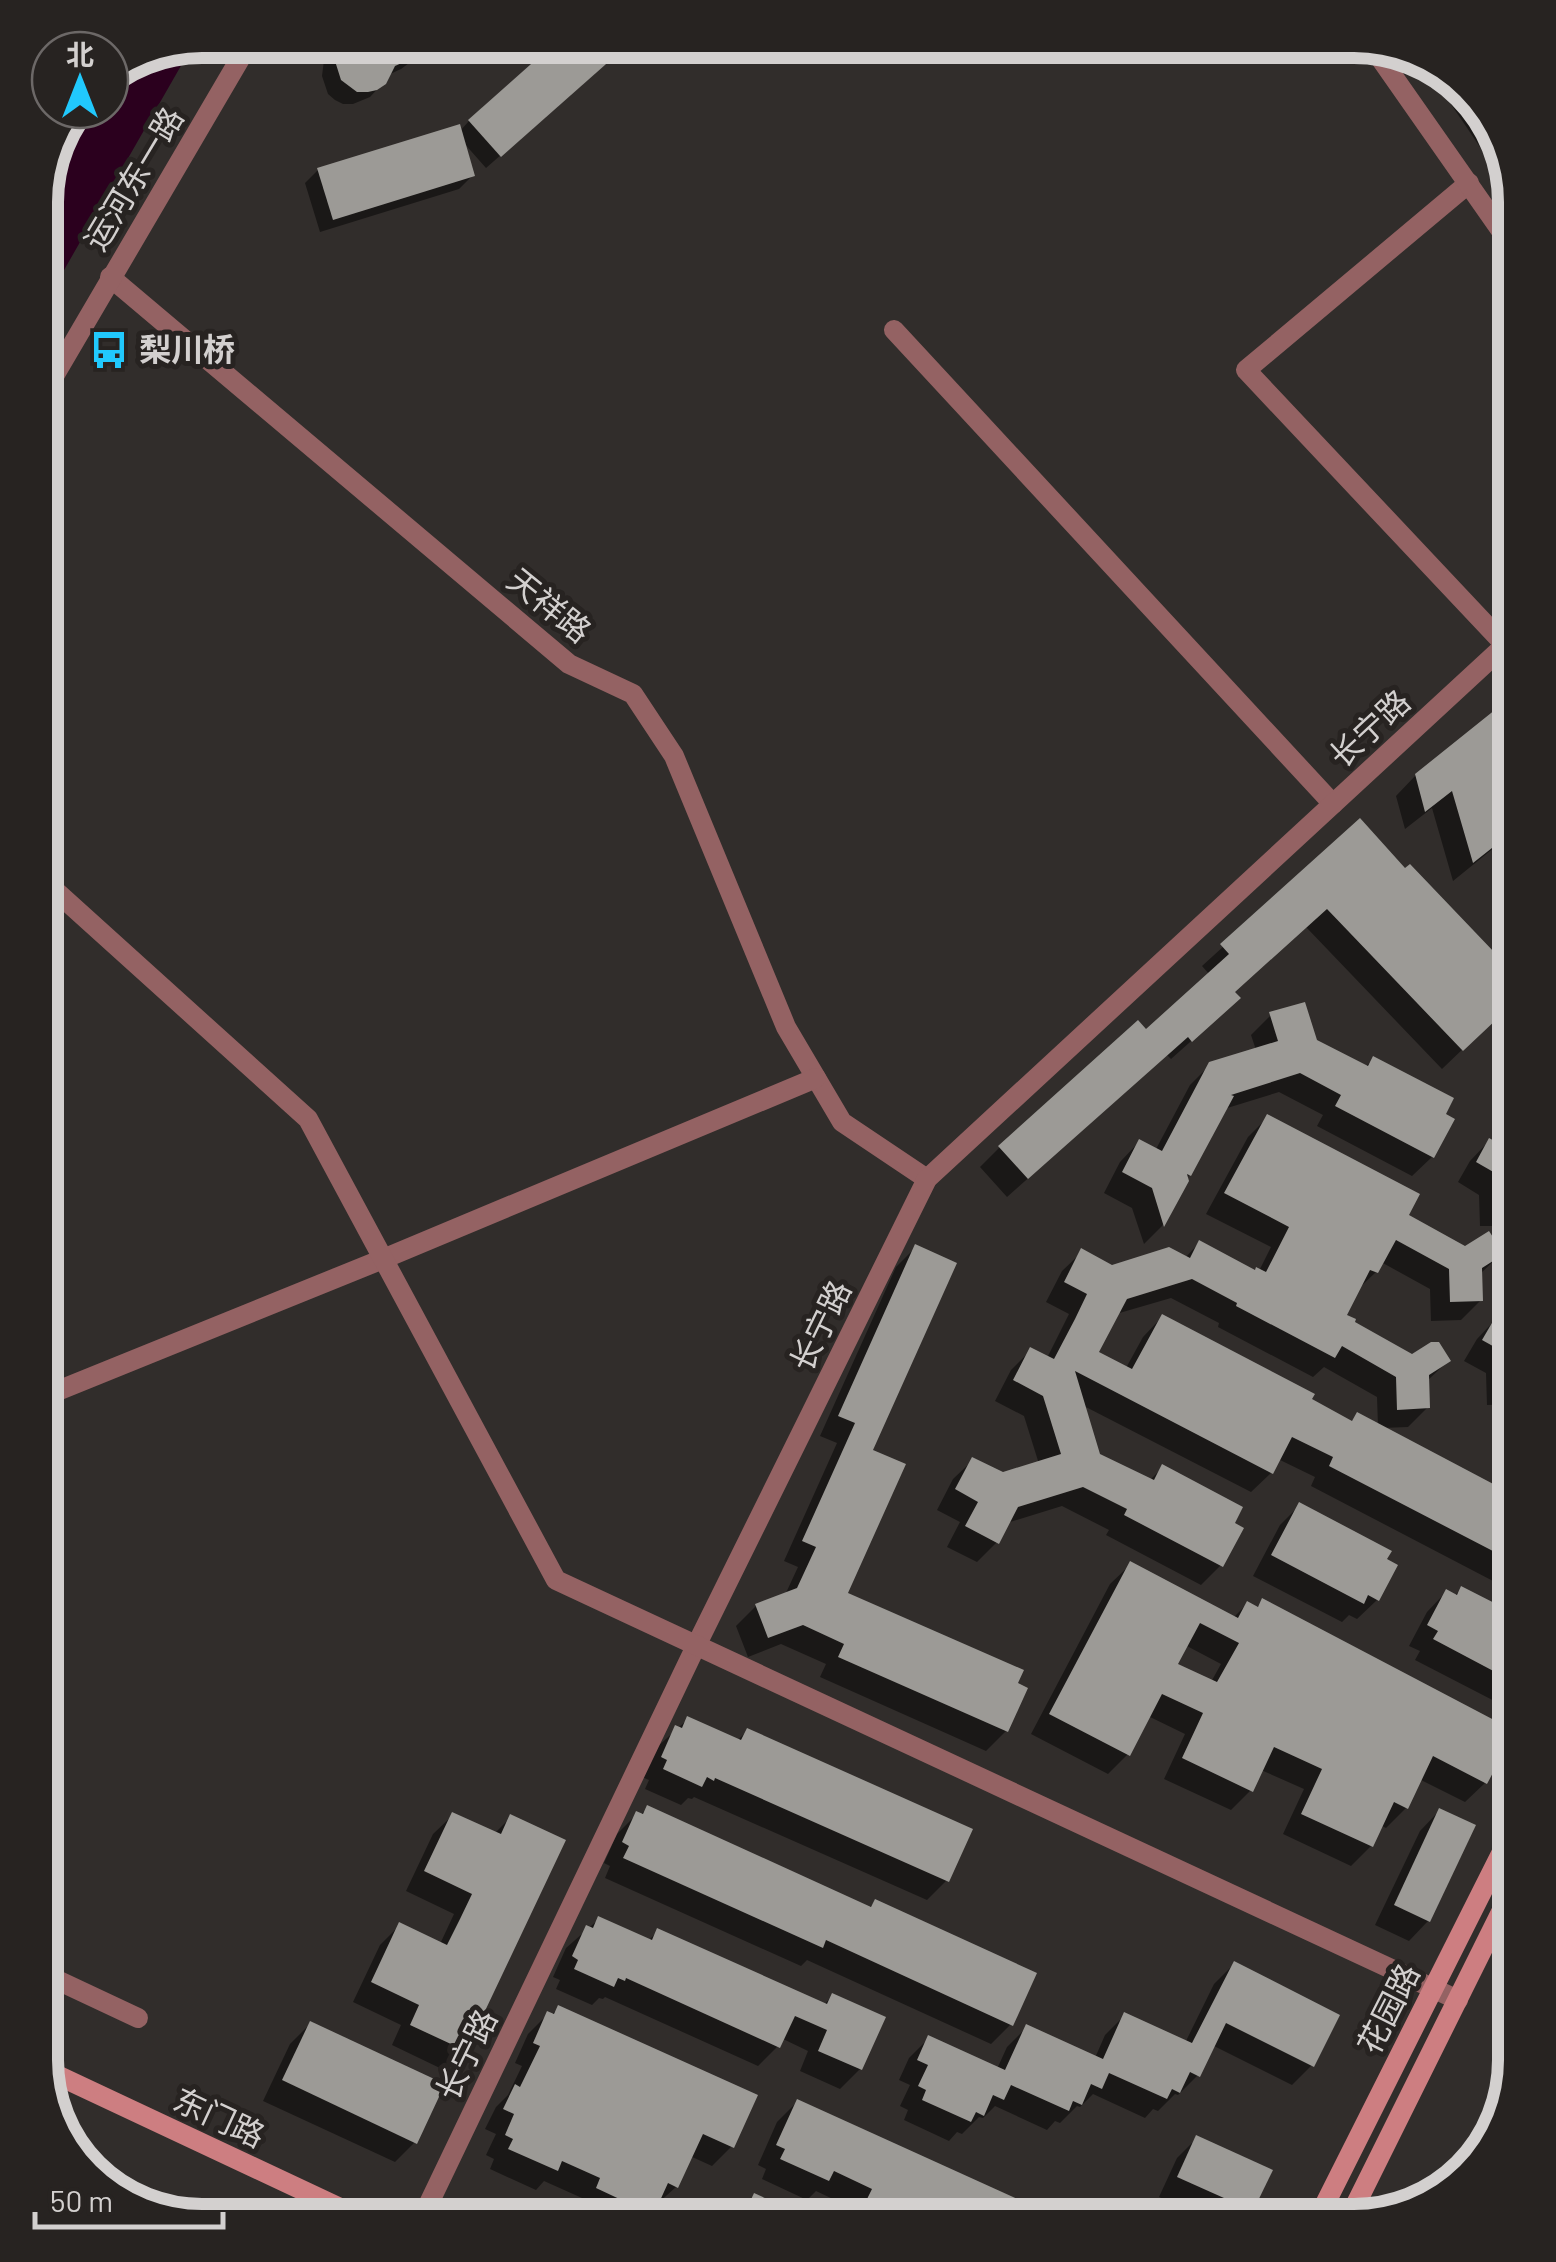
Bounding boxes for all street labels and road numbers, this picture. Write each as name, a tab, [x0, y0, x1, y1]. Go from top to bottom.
street label: 运河东一路	[75, 100, 190, 256]
street label: 天祥路	[501, 559, 600, 649]
street label: 长宁路	[1321, 681, 1417, 774]
street label: 长宁路	[781, 1274, 857, 1377]
street label: 花园路	[1348, 1957, 1426, 2059]
street label: 长宁路	[427, 2003, 503, 2106]
street label: 东门路	[168, 2079, 271, 2154]

